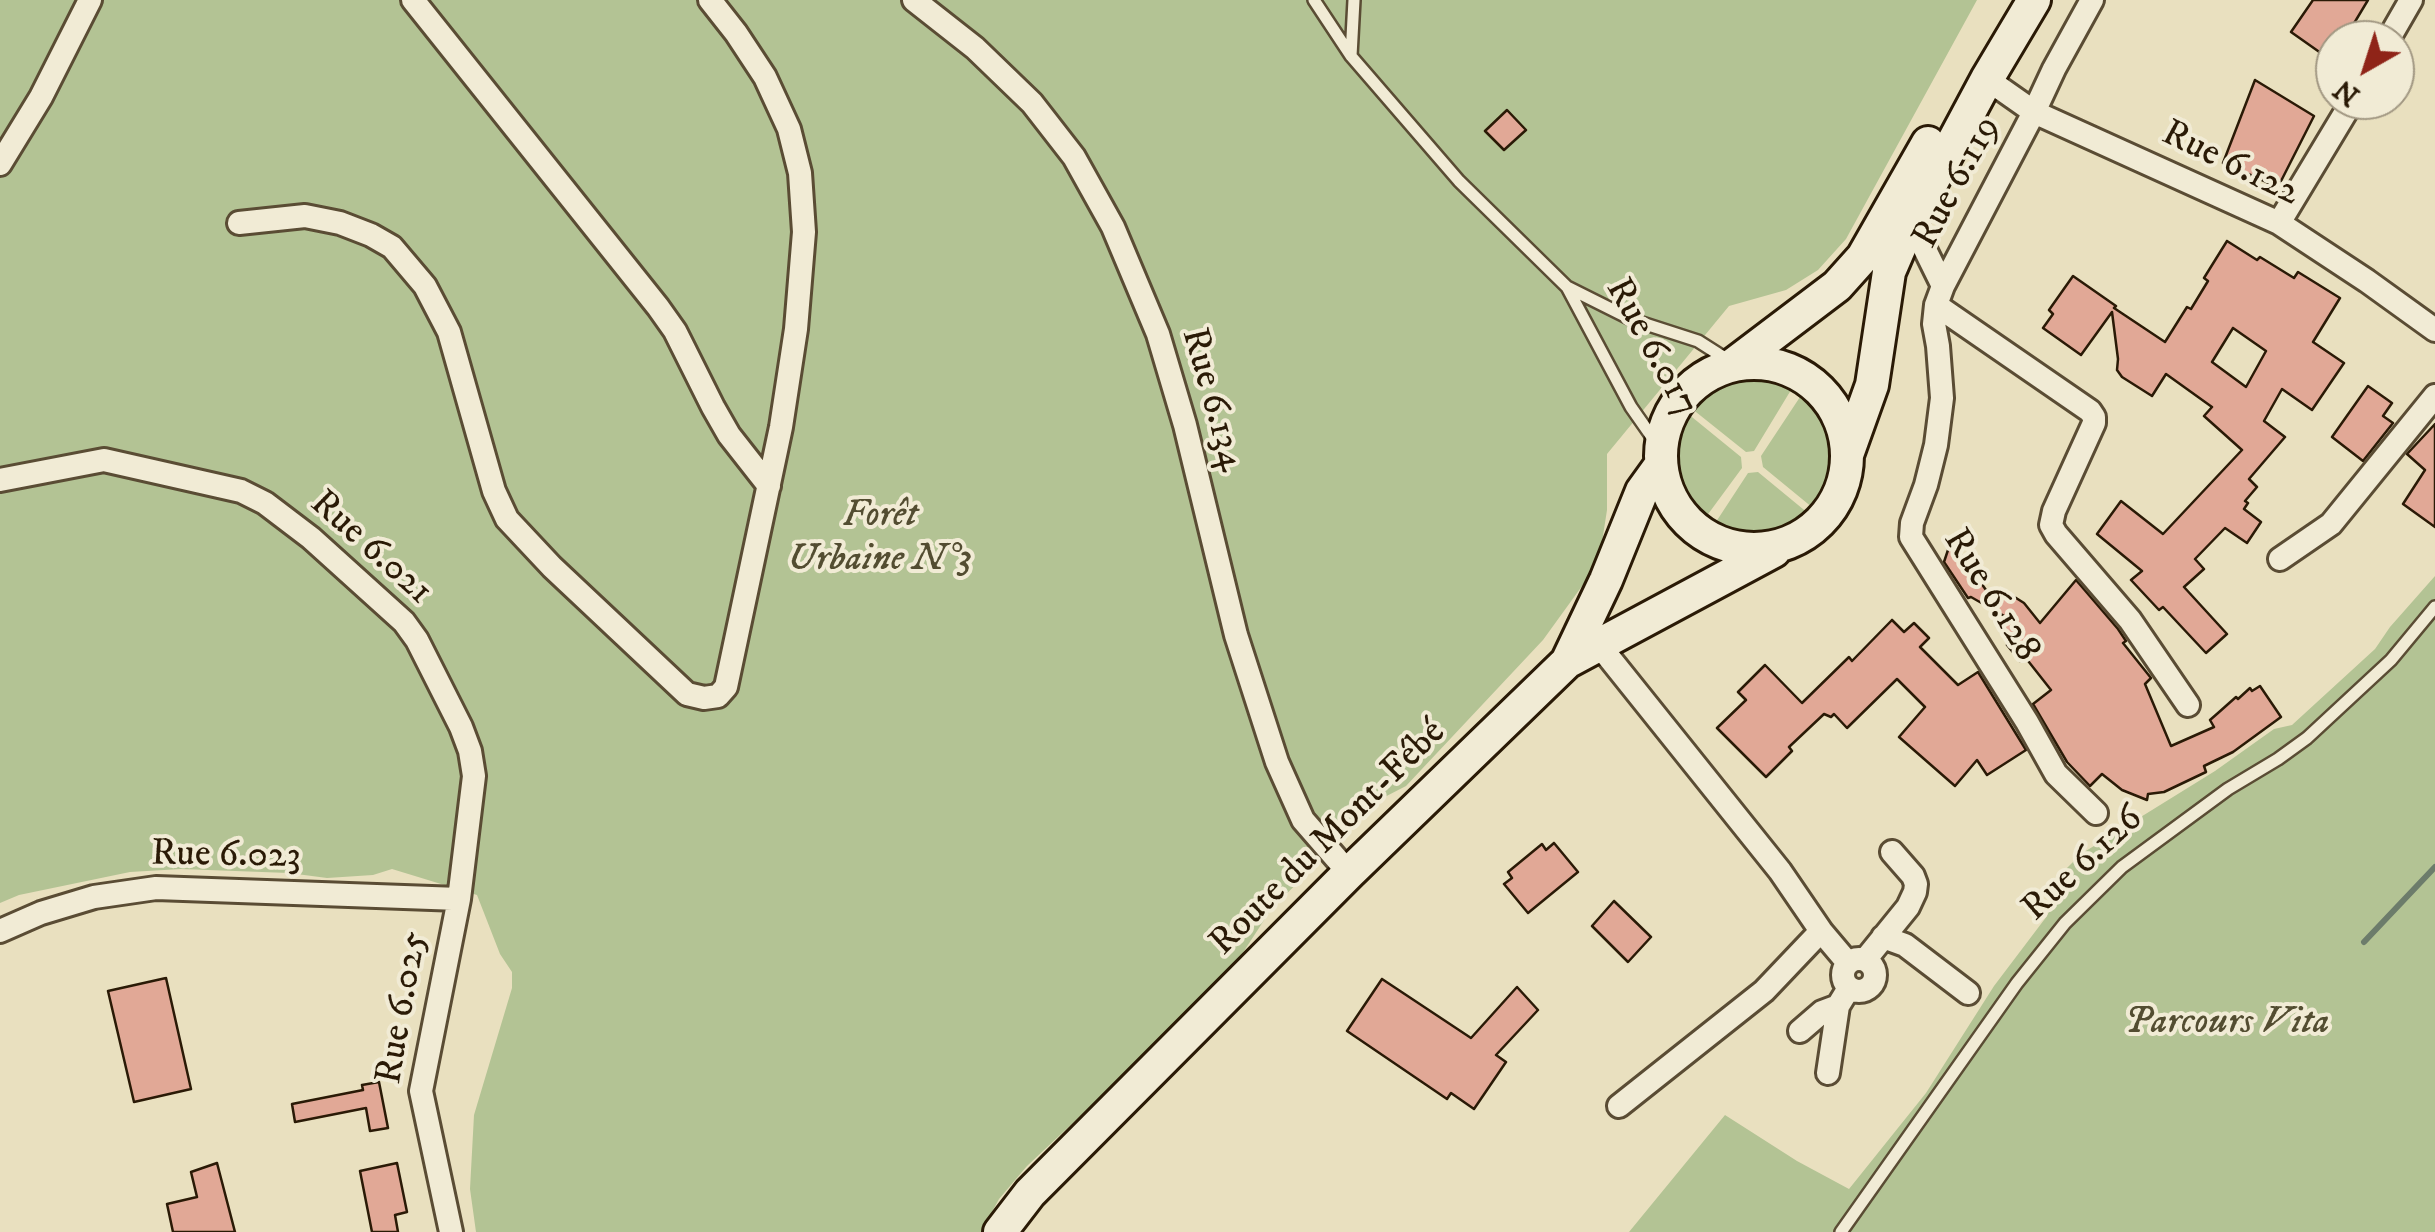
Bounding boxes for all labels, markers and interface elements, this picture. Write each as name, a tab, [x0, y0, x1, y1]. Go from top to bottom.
north arrow	[2315, 20, 2415, 120]
text: N	[2327, 71, 2367, 113]
street label: Rue 6.119	[1904, 109, 2012, 257]
street label: Rue 6.122	[2154, 112, 2306, 218]
street label: Rue 6.017	[1594, 271, 1706, 425]
street label: Rue 6.134	[1169, 323, 1253, 477]
street label: Rue 6.021	[299, 482, 441, 616]
park label: Forêt Urbaine N°3	[788, 494, 972, 584]
street label: Rue 6.128	[1931, 521, 2049, 671]
street label: Route du Mont-Fébé	[1202, 712, 1456, 966]
street label: Rue 6.126	[2014, 798, 2154, 932]
street label: Rue 6.023	[151, 833, 301, 881]
street label: Rue 6.025	[368, 928, 440, 1088]
park label: Parcours Vita	[2125, 1001, 2329, 1047]

